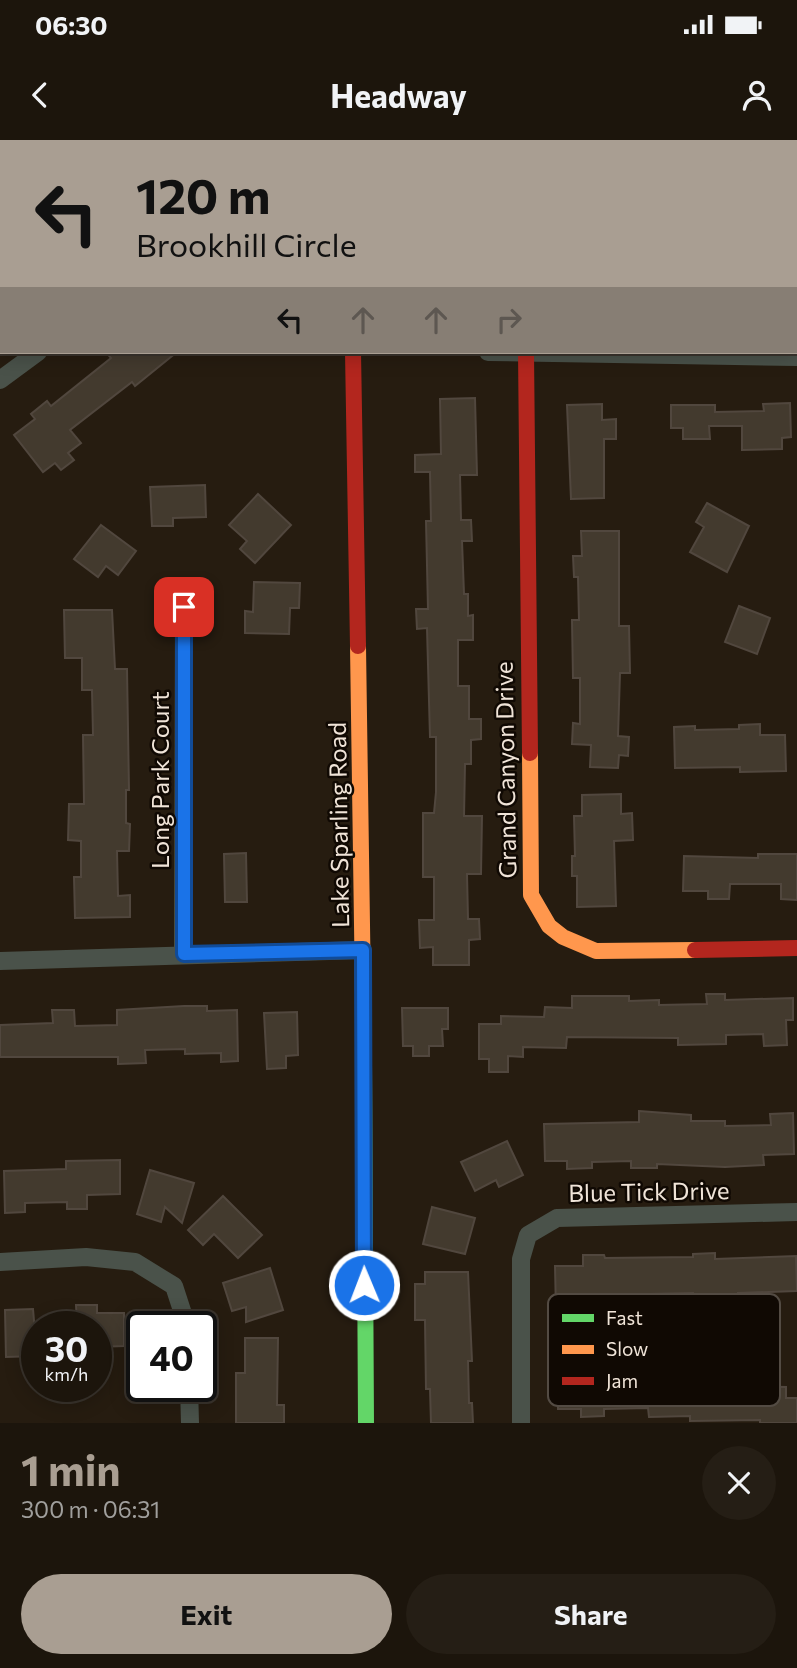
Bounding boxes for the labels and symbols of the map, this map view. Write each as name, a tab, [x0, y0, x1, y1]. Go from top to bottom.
pin	[154, 577, 214, 637]
street label: Grand Canyon Drive	[489, 661, 521, 879]
street label: Long Park Court	[145, 691, 174, 869]
street label: Lake Sparling Road	[322, 722, 354, 928]
street label: Blue Tick Drive	[568, 1175, 730, 1207]
position arrow	[327, 1248, 401, 1322]
legend	[548, 1294, 780, 1406]
text: Fast	[606, 1306, 643, 1329]
speed limit sign: 40	[126, 1311, 217, 1402]
text: Slow	[606, 1337, 648, 1360]
text: Jam	[606, 1369, 638, 1392]

